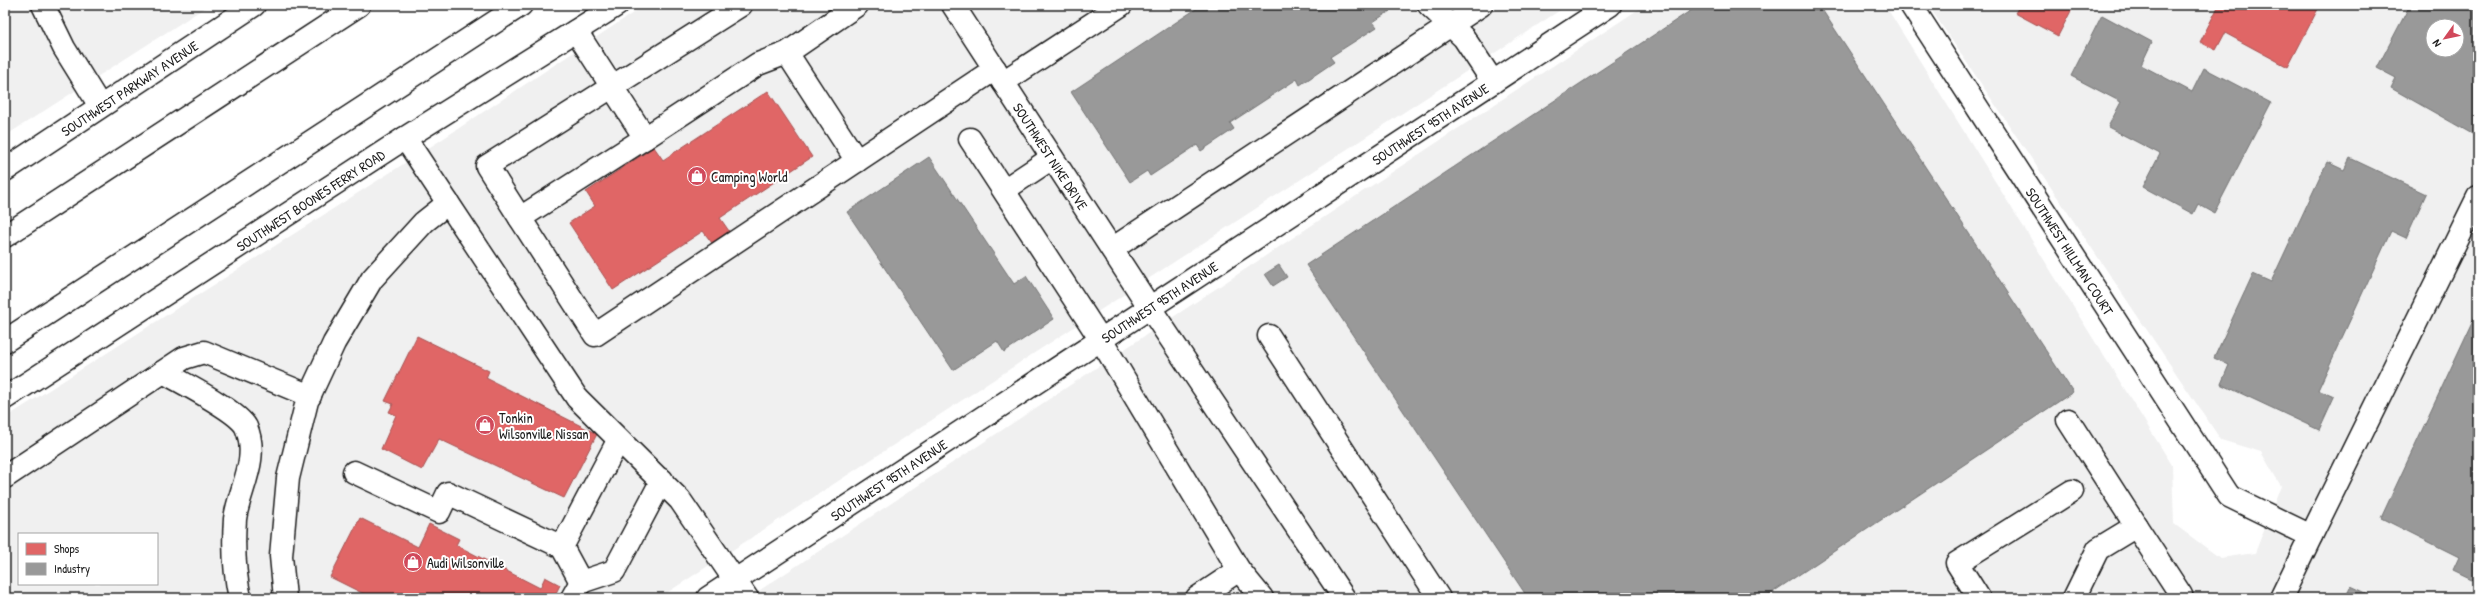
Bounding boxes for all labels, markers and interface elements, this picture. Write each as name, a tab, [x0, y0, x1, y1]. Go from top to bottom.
north arrow	[2425, 18, 2465, 58]
street label: SOUTHWEST PARKWAY AVENUE	[57, 35, 201, 140]
text: N	[2429, 37, 2444, 50]
street label: SOUTHWEST 95TH AVENUE	[1368, 78, 1492, 169]
street label: SOUTHWEST NIKE DRIVE	[1009, 99, 1093, 213]
street label: SOUTHWEST BOONES FERRY ROAD	[232, 144, 388, 255]
shop icon: Camping World	[686, 165, 708, 187]
place label: Camping World	[711, 167, 788, 187]
street label: SOUTHWEST HILLMAN COURT	[2022, 183, 2119, 319]
street label: SOUTHWEST 95TH AVENUE	[1097, 256, 1221, 347]
place label: Tonkin Wilsonville Nissan	[499, 408, 589, 443]
shop icon: Tonkin Wilsonville Nissan	[474, 414, 496, 436]
street label: SOUTHWEST 95TH AVENUE	[827, 434, 950, 525]
legend	[18, 533, 158, 585]
text: Shops	[54, 540, 80, 557]
shop icon: Audi Wilsonville	[402, 551, 424, 573]
place label: Audi Wilsonville	[427, 553, 505, 572]
text: Industry	[54, 560, 90, 577]

